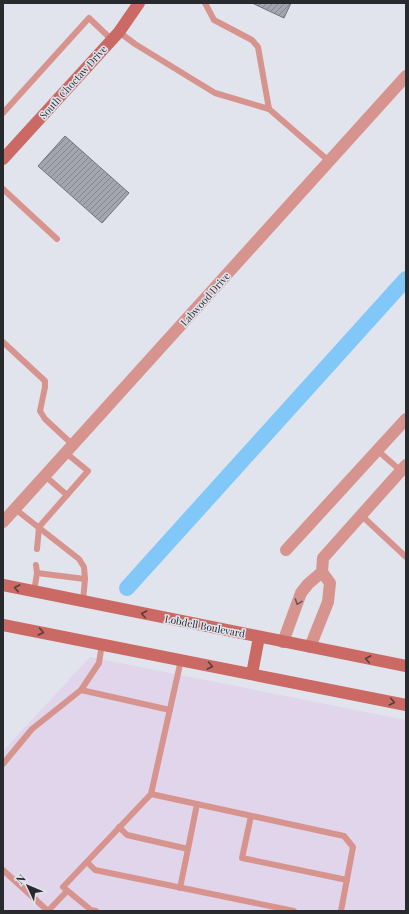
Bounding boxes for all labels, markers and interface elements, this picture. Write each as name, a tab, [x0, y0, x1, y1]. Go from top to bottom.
street label: South Choctaw Drive	[36, 42, 110, 122]
street label: Labwood Drive	[177, 269, 233, 329]
one-way arrow	[14, 585, 20, 593]
one-way arrow	[295, 598, 303, 605]
one-way arrow	[141, 610, 147, 618]
street label: Lobdell Boulevard	[164, 611, 246, 641]
one-way arrow	[38, 628, 44, 636]
one-way arrow	[365, 655, 371, 663]
one-way arrow	[207, 661, 213, 669]
one-way arrow	[389, 698, 395, 706]
north arrow	[8, 866, 48, 906]
text: N	[12, 871, 29, 887]

